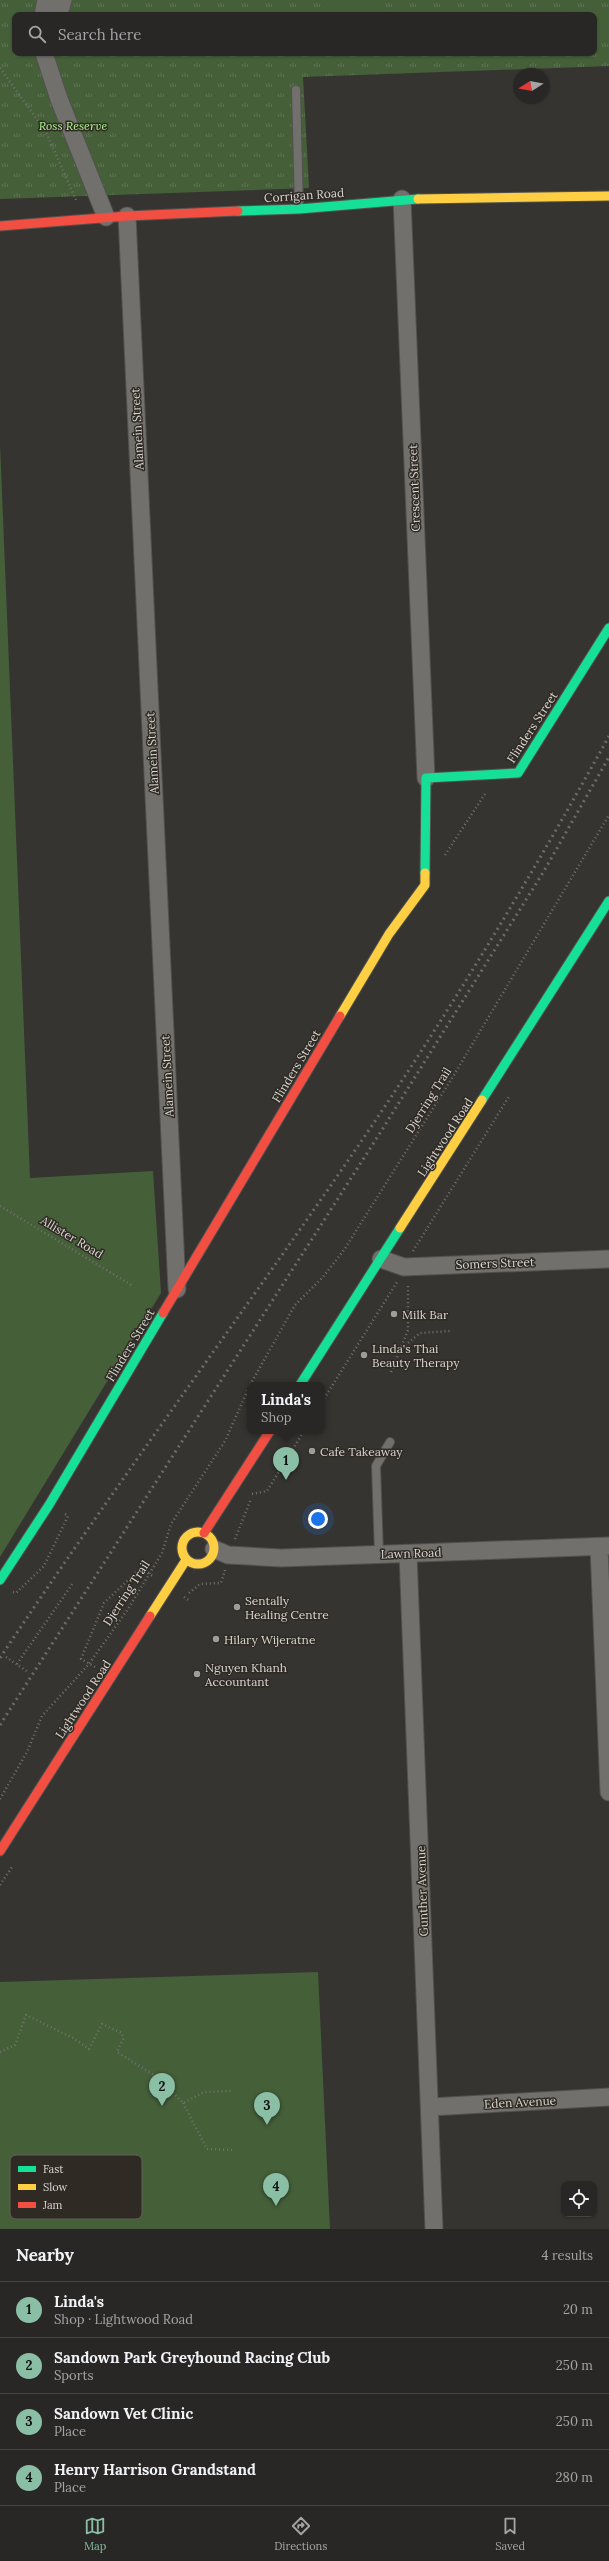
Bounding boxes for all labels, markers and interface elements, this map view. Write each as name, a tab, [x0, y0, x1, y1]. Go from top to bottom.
search box	[12, 12, 597, 56]
icon: search	[26, 23, 48, 45]
text: Search here	[58, 25, 141, 44]
north arrow	[513, 68, 549, 104]
park label: Ross Reserve	[39, 118, 108, 133]
street label: Corrigan Road	[263, 185, 345, 205]
street label: Alamein Street	[127, 387, 147, 471]
street label: Crescent Street	[405, 444, 423, 532]
street label: Flinders Street	[503, 688, 561, 766]
street label: Alamein Street	[142, 711, 162, 795]
street label: Flinders Street	[268, 1027, 324, 1105]
street label: Alamein Street	[157, 1034, 177, 1118]
street label: Djerring Trail	[402, 1064, 454, 1136]
street label: Lightwood Road	[414, 1095, 476, 1179]
street label: Allister Road	[37, 1212, 106, 1262]
street label: Somers Street	[455, 1254, 535, 1272]
street label: Flinders Street	[102, 1306, 158, 1384]
place label: Milk Bar	[402, 1307, 449, 1322]
marker: Milk Bar	[389, 1309, 399, 1319]
place label: Linda's Thai Beauty Therapy	[372, 1341, 460, 1370]
marker: Linda's Thai Beauty Therapy	[359, 1350, 369, 1360]
popup	[247, 1382, 325, 1434]
text: Linda's	[261, 1390, 311, 1409]
text: Shop	[261, 1409, 292, 1426]
place label: Cafe Takeaway	[320, 1444, 403, 1459]
marker: Cafe Takeaway	[307, 1446, 317, 1456]
pin: 1	[273, 1447, 299, 1480]
your location	[308, 1509, 328, 1529]
street label: Lawn Road	[380, 1544, 442, 1562]
street label: Djerring Trail	[99, 1558, 153, 1628]
place label: Sentally Healing Centre	[245, 1593, 329, 1622]
marker: Sentally Healing Centre	[232, 1602, 242, 1612]
place label: Hilary Wijeratne	[224, 1632, 316, 1647]
marker: Hilary Wijeratne	[211, 1634, 221, 1644]
street label: Lightwood Road	[52, 1657, 114, 1741]
place label: Nguyen Khanh Accountant	[204, 1660, 287, 1689]
marker: Nguyen Khanh Accountant	[192, 1669, 202, 1679]
street label: Gunther Avenue	[413, 1845, 431, 1937]
pin: 2	[149, 2073, 175, 2106]
pin: 3	[254, 2092, 280, 2125]
street label: Eden Avenue	[483, 2093, 557, 2111]
legend	[10, 2155, 142, 2219]
text: Fast	[43, 2162, 64, 2176]
pin: 4	[263, 2173, 289, 2206]
text: Slow	[43, 2180, 68, 2194]
map controls	[561, 2181, 597, 2217]
button: locate	[561, 2181, 597, 2217]
text: Jam	[42, 2198, 63, 2212]
text: Nearby	[16, 2244, 74, 2266]
text: 4 results	[542, 2247, 593, 2264]
text: Linda's	[54, 2292, 104, 2311]
text: 1	[26, 2301, 32, 2318]
text: 20 m	[563, 2301, 593, 2318]
text: Shop · Lightwood Road	[54, 2311, 193, 2328]
text: Sandown Park Greyhound Racing Club	[54, 2348, 330, 2367]
text: 2	[26, 2357, 32, 2374]
text: 250 m	[556, 2357, 593, 2374]
text: Sports	[54, 2367, 93, 2384]
text: Sandown Vet Clinic	[54, 2404, 193, 2423]
text: 3	[25, 2413, 33, 2430]
text: 250 m	[556, 2413, 593, 2430]
text: Place	[54, 2423, 86, 2440]
text: Henry Harrison Grandstand	[54, 2460, 256, 2479]
text: 4	[25, 2469, 33, 2486]
text: 280 m	[556, 2469, 593, 2486]
text: Place	[54, 2479, 86, 2496]
tab: Map	[84, 2515, 106, 2553]
tab: Directions	[274, 2515, 327, 2553]
tab: Saved	[495, 2515, 525, 2553]

